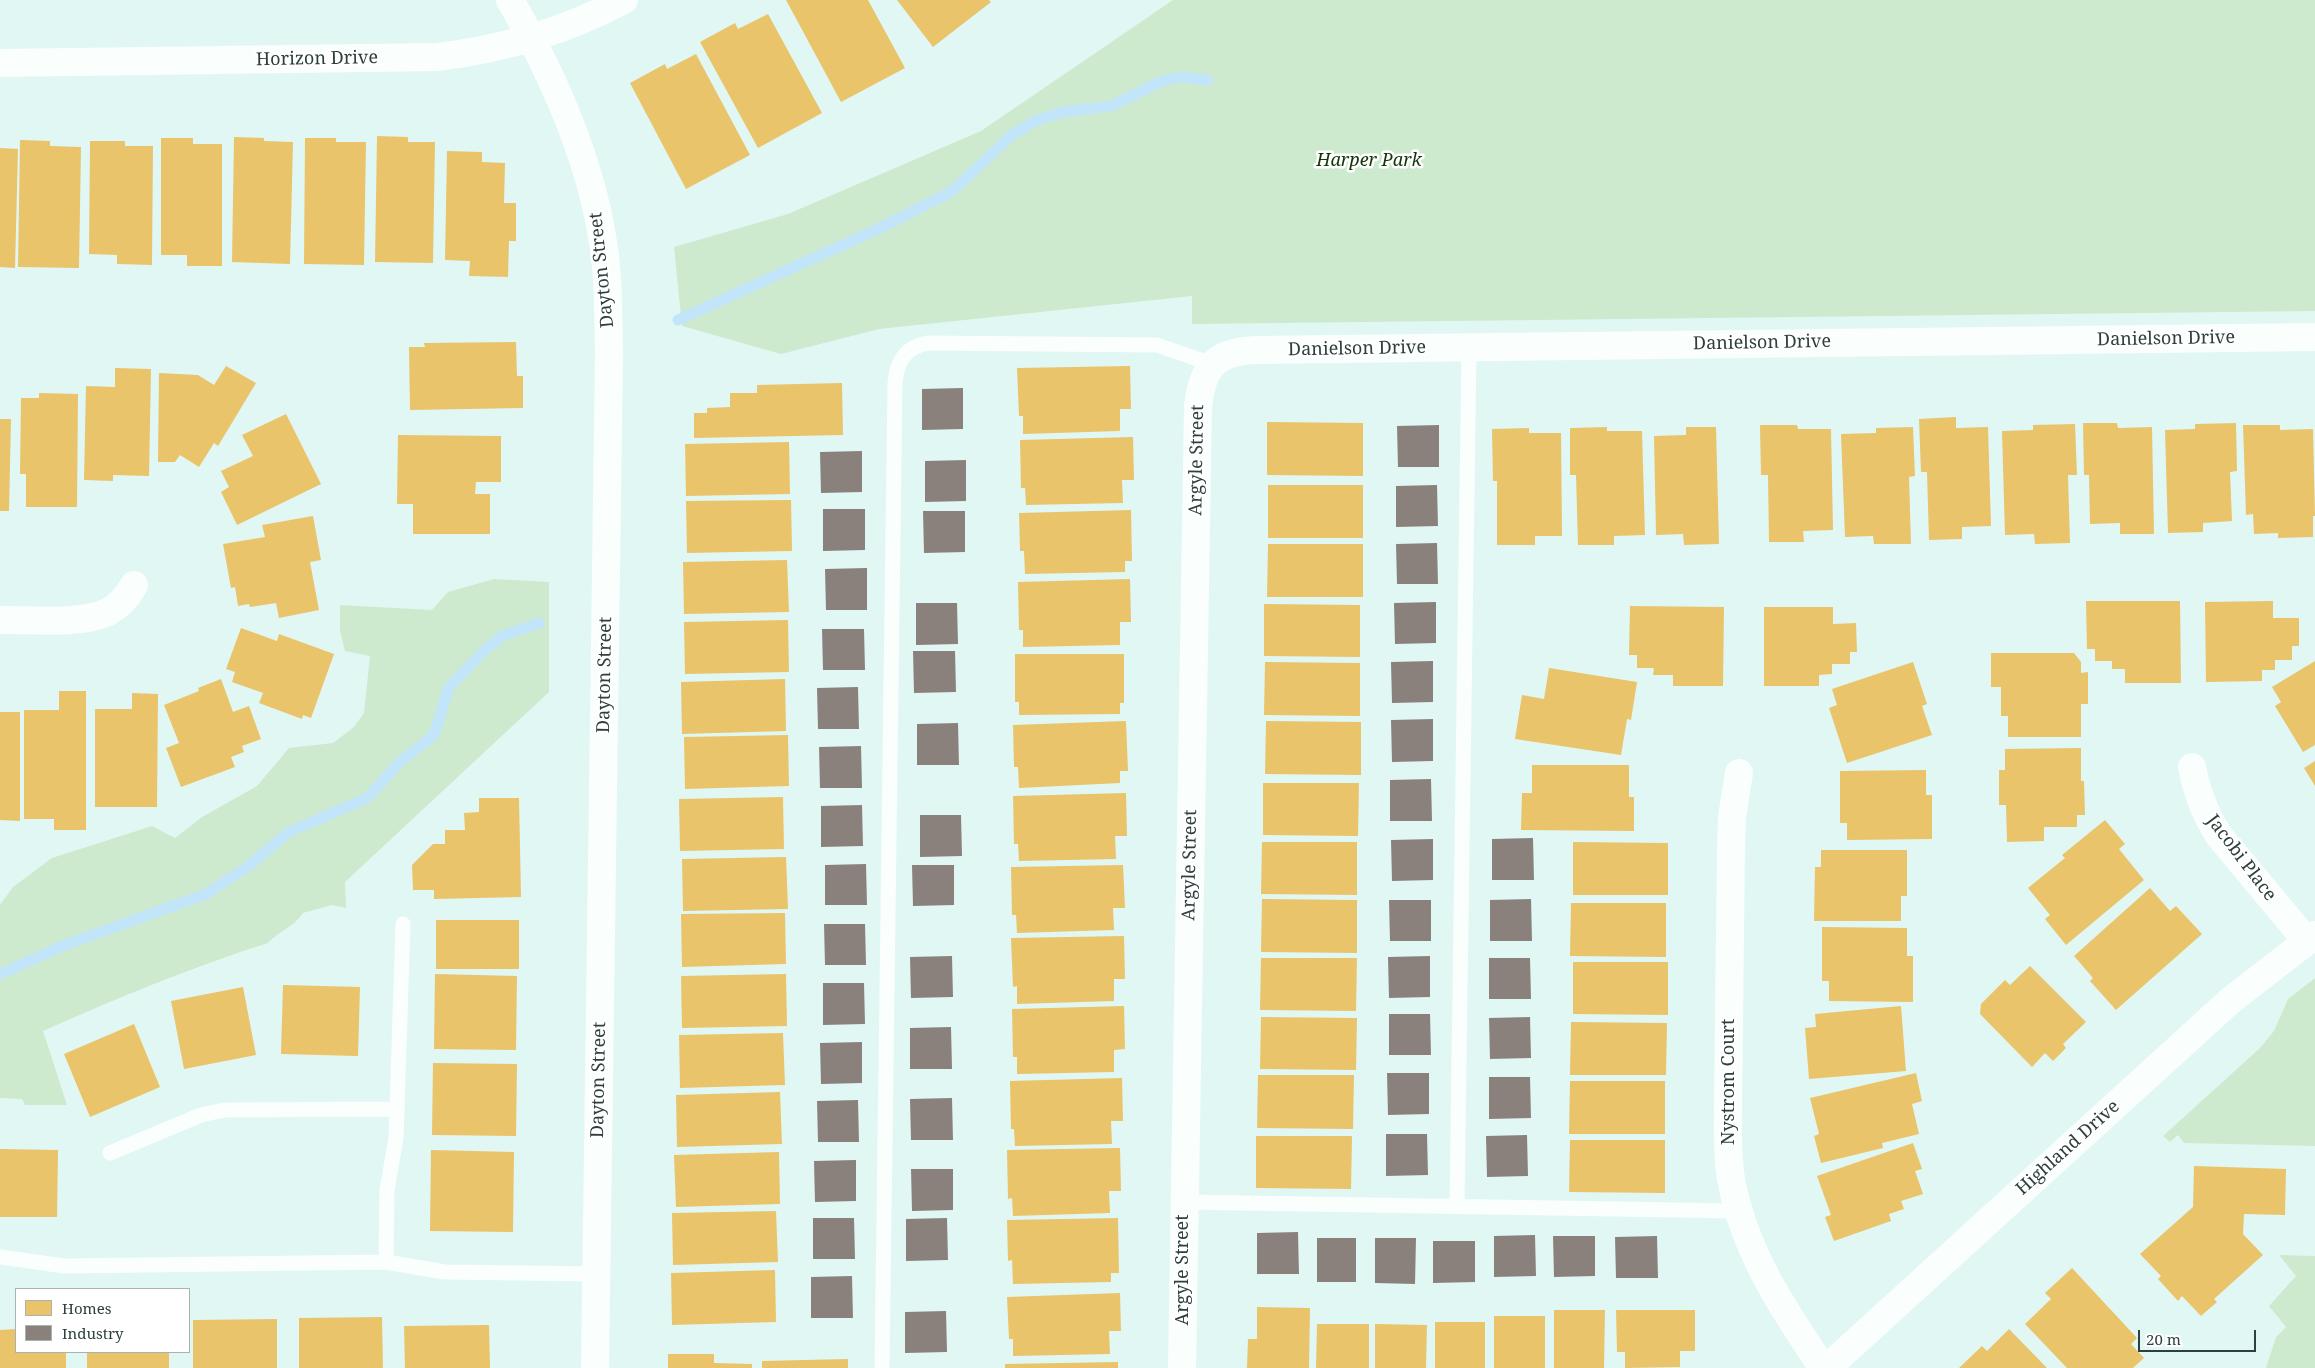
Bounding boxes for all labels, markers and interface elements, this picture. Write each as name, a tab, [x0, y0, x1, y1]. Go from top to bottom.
street label: Horizon Drive	[256, 47, 378, 71]
park label: Harper Park	[1316, 150, 1422, 172]
street label: Dayton Street	[585, 211, 619, 329]
street label: Danielson Drive	[2097, 327, 2235, 351]
street label: Danielson Drive	[1693, 331, 1831, 355]
street label: Danielson Drive	[1288, 337, 1426, 361]
street label: Argyle Street	[1185, 404, 1209, 516]
street label: Dayton Street	[593, 617, 617, 733]
street label: Argyle Street	[1178, 809, 1202, 921]
street label: Jacobi Place	[2202, 811, 2280, 905]
street label: Nystrom Court	[1718, 1019, 1740, 1145]
street label: Dayton Street	[587, 1022, 611, 1138]
street label: Highland Drive	[2012, 1096, 2124, 1200]
street label: Argyle Street	[1172, 1214, 1194, 1326]
legend	[15, 1288, 190, 1353]
text: Homes	[62, 1298, 112, 1318]
scale bar	[2140, 1320, 2258, 1352]
text: Industry	[62, 1323, 124, 1343]
text: 20 m	[2146, 1329, 2181, 1349]

